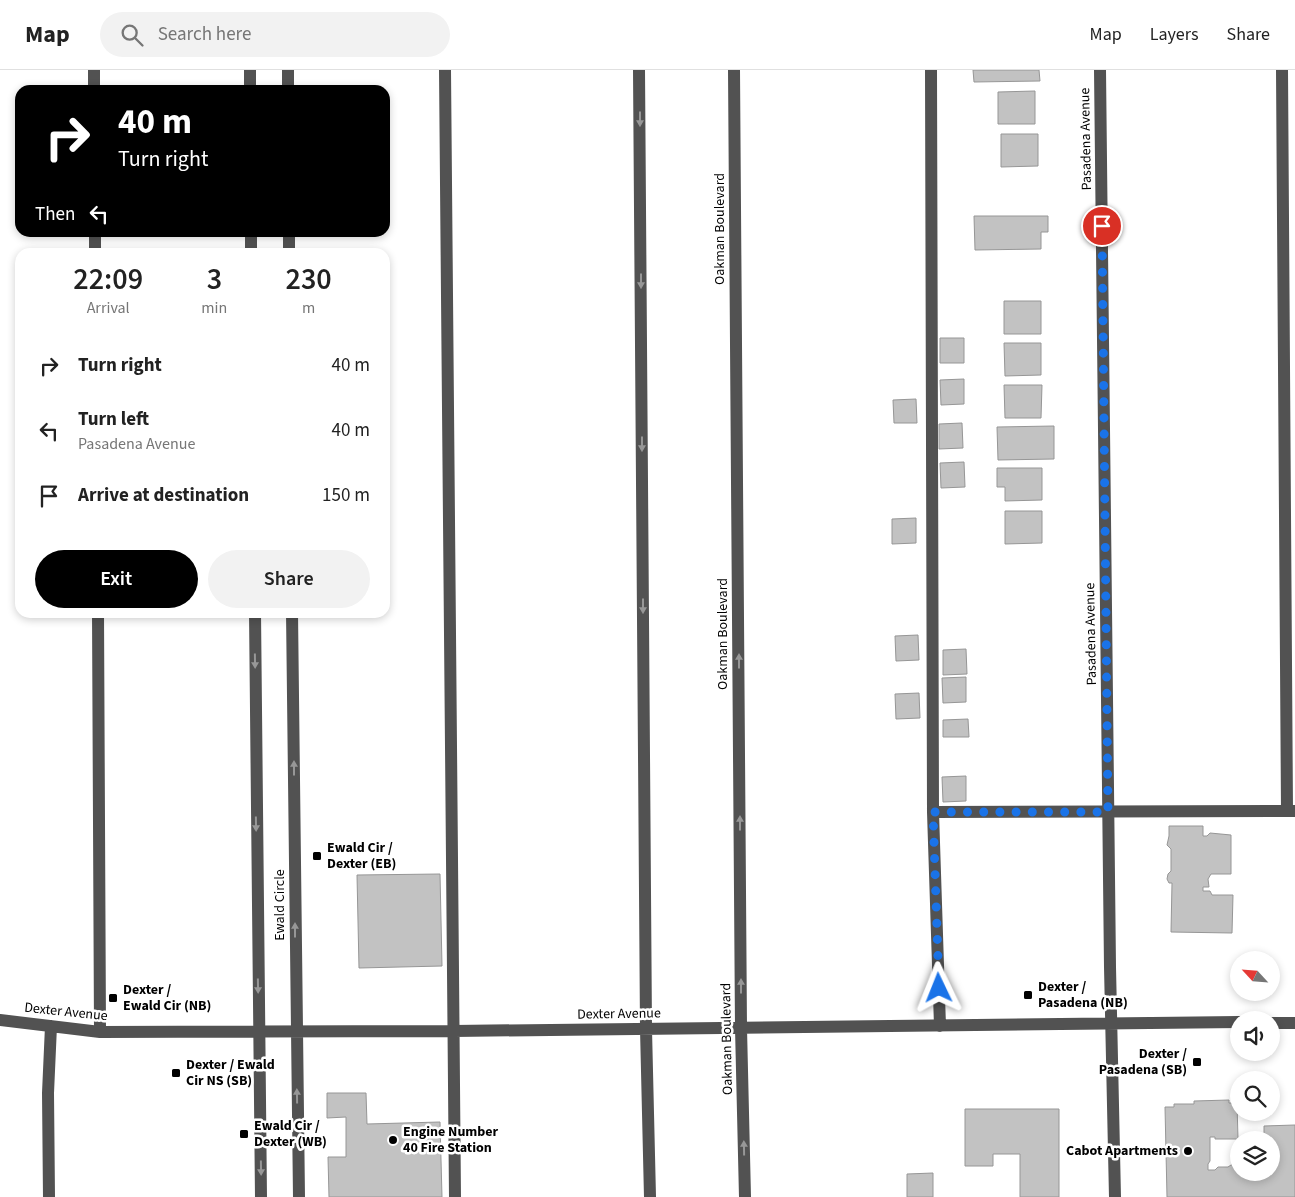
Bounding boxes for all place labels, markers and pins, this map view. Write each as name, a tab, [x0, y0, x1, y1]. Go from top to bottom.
pin	[1081, 205, 1123, 247]
place label: Ewald Cir / Dexter (EB)	[327, 838, 396, 874]
marker: Ewald Cir / Dexter (EB)	[311, 850, 323, 862]
place label: Dexter / Pasadena (NB)	[1038, 977, 1128, 1013]
place label: Dexter / Ewald Cir (NB)	[123, 980, 211, 1016]
marker: Dexter / Pasadena (NB)	[1022, 989, 1034, 1001]
marker: Dexter / Ewald Cir (NB)	[107, 992, 119, 1004]
place label: Dexter / Pasadena (SB)	[1099, 1044, 1187, 1080]
place label: Dexter / Ewald Cir NS (SB)	[186, 1055, 275, 1091]
marker: Dexter / Pasadena (SB)	[1191, 1056, 1203, 1068]
marker: Dexter / Ewald Cir NS (SB)	[170, 1067, 182, 1079]
place label: Ewald Cir / Dexter (WB)	[254, 1116, 327, 1152]
place label: Engine Number 40 Fire Station	[403, 1122, 499, 1158]
marker: Ewald Cir / Dexter (WB)	[238, 1128, 250, 1140]
marker: Engine Number 40 Fire Station	[387, 1134, 399, 1146]
place label: Cabot Apartments	[1066, 1141, 1178, 1161]
marker: Cabot Apartments	[1182, 1145, 1194, 1157]

